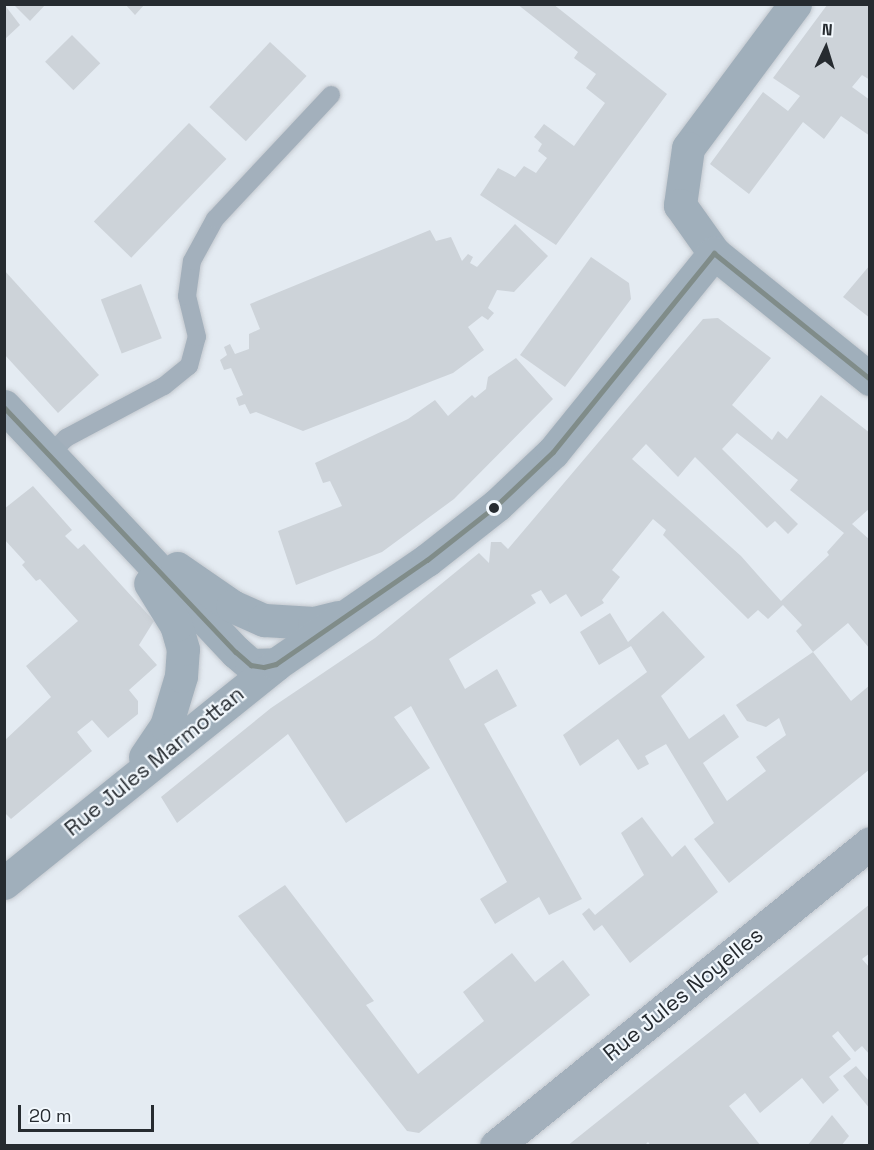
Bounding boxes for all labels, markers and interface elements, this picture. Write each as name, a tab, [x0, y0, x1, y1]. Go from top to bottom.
north arrow	[796, 18, 856, 78]
text: N	[821, 19, 833, 40]
unlabelled marker	[488, 502, 500, 514]
street label: Rue Jules Marmottan	[59, 680, 249, 842]
street label: Rue Jules Noyelles	[598, 922, 768, 1066]
scale bar	[21, 1093, 158, 1131]
text: 20 m	[29, 1104, 72, 1127]

